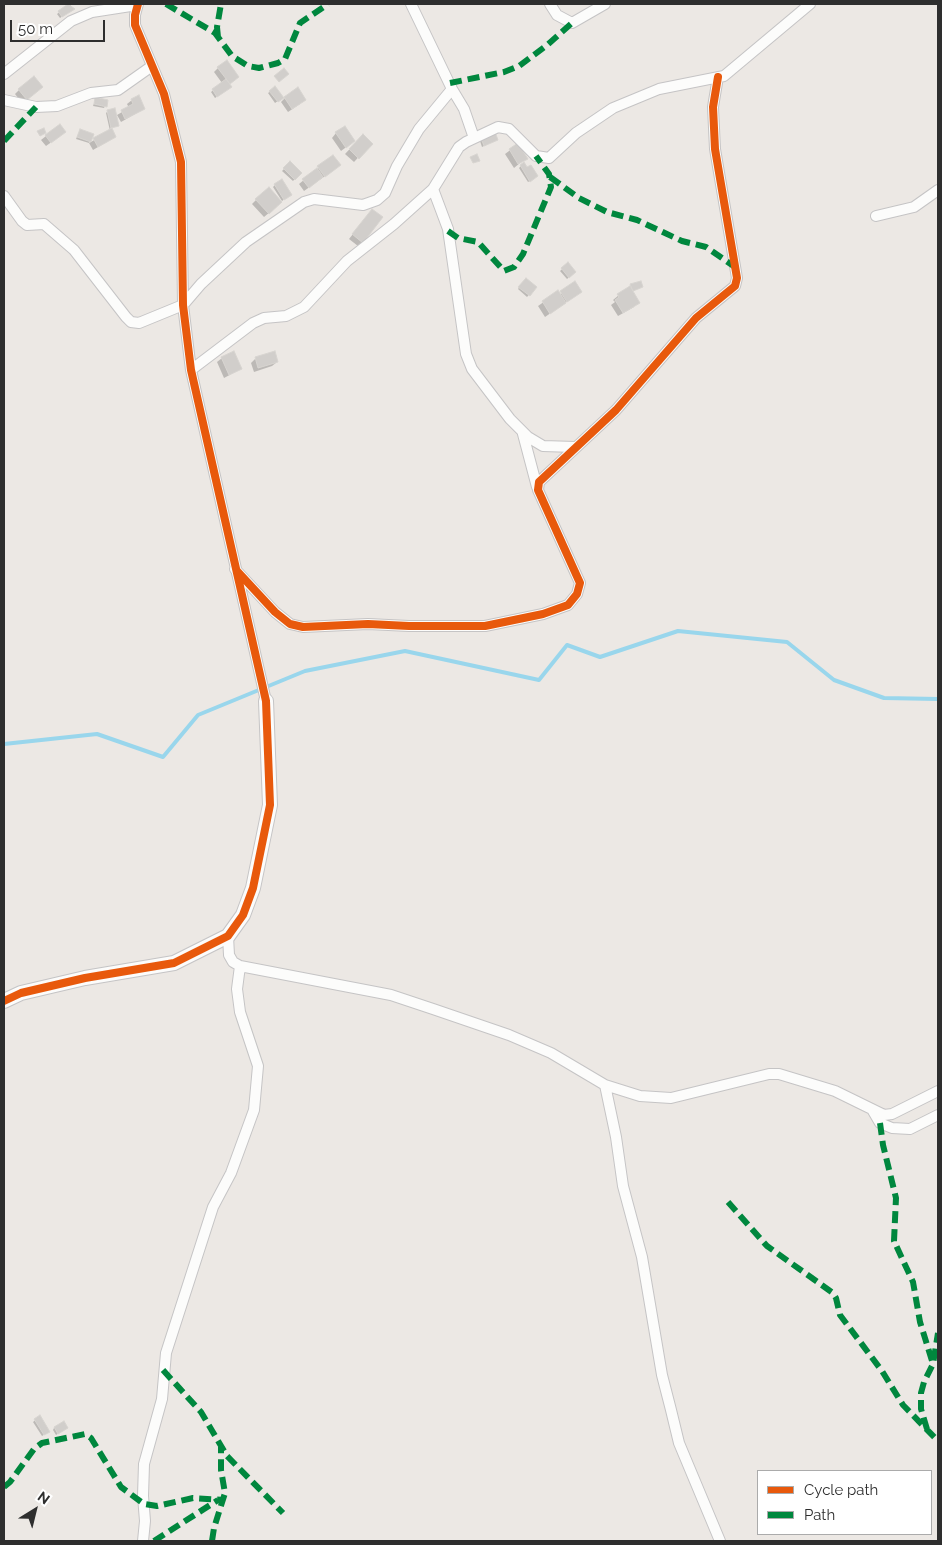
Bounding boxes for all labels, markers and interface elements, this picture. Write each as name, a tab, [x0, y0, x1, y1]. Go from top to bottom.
scale bar	[12, 10, 108, 42]
text: 50 m	[18, 20, 53, 38]
legend	[757, 1470, 932, 1535]
text: Cycle path	[804, 1481, 878, 1499]
north arrow	[10, 1485, 60, 1535]
text: N	[35, 1488, 53, 1507]
text: Path	[804, 1506, 835, 1524]

